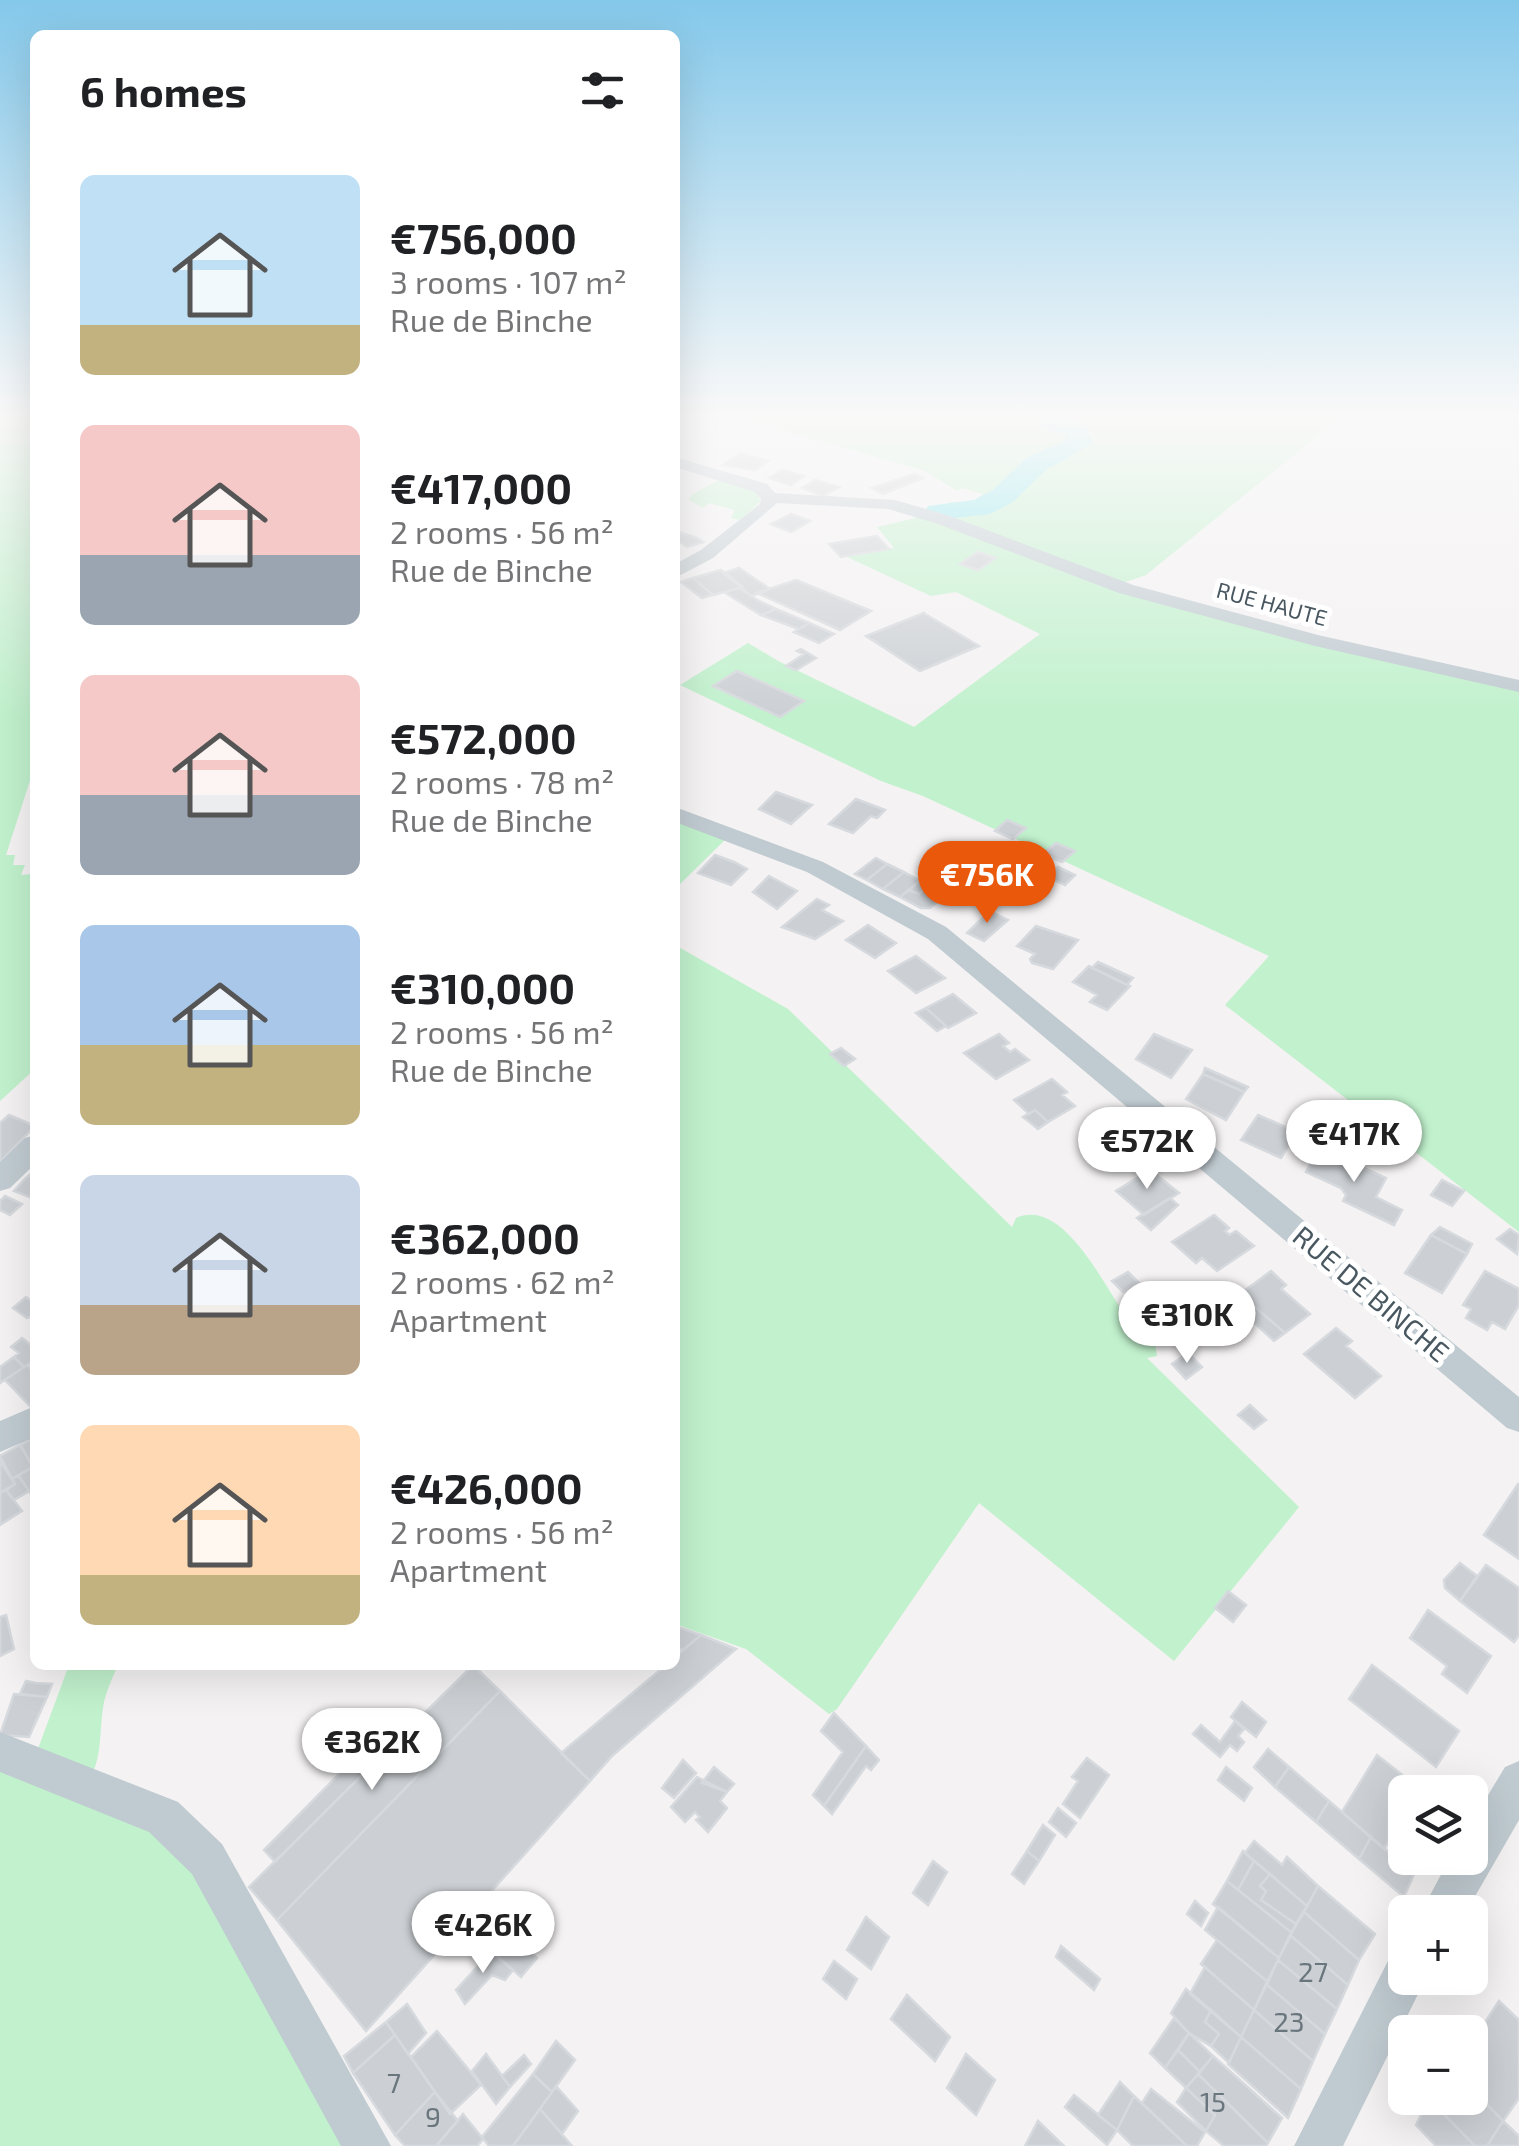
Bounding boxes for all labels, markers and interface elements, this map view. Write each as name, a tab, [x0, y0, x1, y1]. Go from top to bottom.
icon: filters	[575, 63, 630, 118]
text: 6 homes	[80, 65, 247, 115]
text: €756,000	[390, 212, 577, 262]
icon: home	[160, 215, 280, 335]
text: 3 rooms · 107 m²	[390, 262, 627, 300]
text: Rue de Binche	[390, 300, 593, 338]
text: €417,000	[390, 462, 572, 512]
icon: home	[160, 465, 280, 585]
text: 2 rooms · 56 m²	[390, 512, 614, 550]
text: Rue de Binche	[390, 550, 593, 588]
street label: RUE HAUTE	[1214, 576, 1330, 630]
text: €572,000	[390, 712, 576, 762]
icon: home	[160, 715, 280, 835]
text: 2 rooms · 78 m²	[390, 762, 614, 800]
text: Rue de Binche	[390, 800, 593, 838]
pin: €756K	[917, 841, 1057, 926]
text: €756K	[940, 854, 1034, 892]
text: €310,000	[390, 962, 575, 1012]
icon: home	[160, 965, 280, 1085]
text: 2 rooms · 56 m²	[390, 1012, 614, 1050]
text: Rue de Binche	[390, 1050, 593, 1088]
pin: €417K	[1284, 1100, 1424, 1185]
pin: €572K	[1077, 1107, 1217, 1192]
text: €417K	[1308, 1113, 1400, 1151]
text: €572K	[1100, 1120, 1194, 1158]
text: €362,000	[390, 1212, 580, 1262]
icon: home	[160, 1215, 280, 1335]
street label: RUE DE BINCHE	[1287, 1218, 1457, 1368]
text: 2 rooms · 62 m²	[390, 1262, 615, 1300]
pin: €310K	[1117, 1281, 1257, 1366]
text: €310K	[1141, 1294, 1234, 1332]
text: Apartment	[390, 1300, 547, 1338]
text: €426,000	[390, 1462, 583, 1512]
icon: home	[160, 1465, 280, 1585]
text: 2 rooms · 56 m²	[390, 1512, 614, 1550]
text: Apartment	[390, 1550, 547, 1588]
pin: €362K	[302, 1708, 442, 1793]
text: €362K	[324, 1721, 420, 1759]
map controls	[1388, 1775, 1488, 2115]
button: layers	[1388, 1775, 1488, 1875]
pin: €426K	[413, 1891, 553, 1976]
button: +	[1388, 1895, 1488, 1995]
text: €426K	[434, 1904, 532, 1942]
house number: 27	[1298, 1954, 1328, 1988]
house number: 23	[1273, 2004, 1305, 2038]
button: −	[1388, 2015, 1488, 2115]
house number: 7	[387, 2065, 401, 2099]
house number: 15	[1200, 2084, 1226, 2118]
house number: 9	[425, 2099, 441, 2133]

